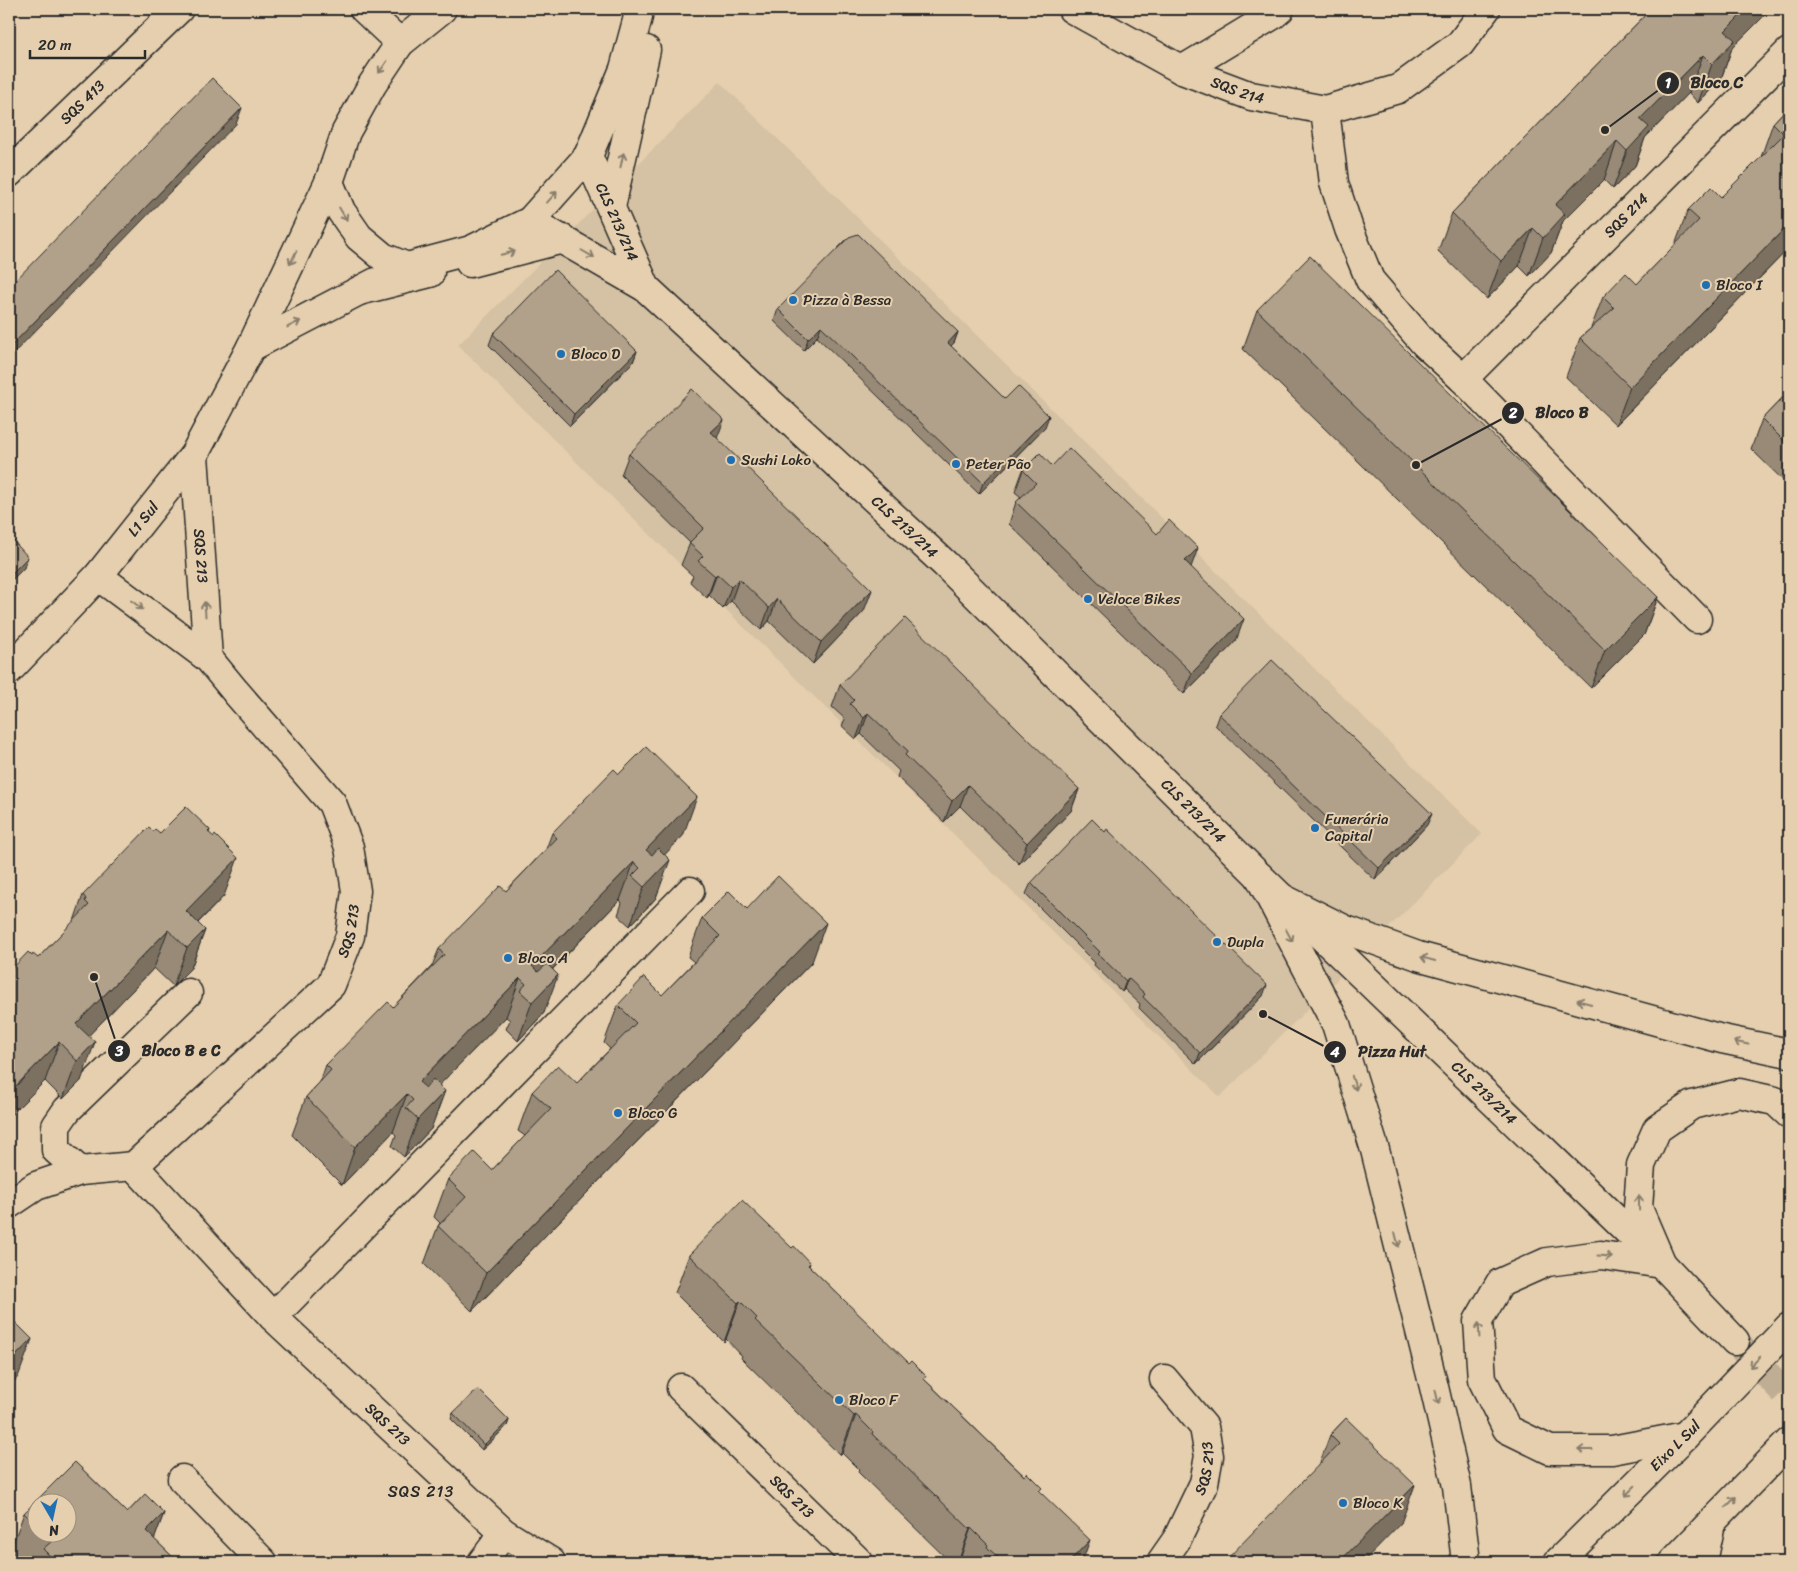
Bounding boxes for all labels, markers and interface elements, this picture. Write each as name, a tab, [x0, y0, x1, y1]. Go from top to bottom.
scale bar	[30, 28, 145, 60]
text: 20 m	[38, 32, 72, 58]
one-way arrow	[378, 60, 388, 74]
callout: Bloco C	[1656, 67, 1754, 98]
text: Bloco C	[1690, 68, 1744, 97]
street label: SQS 214	[1207, 69, 1266, 111]
text: 1	[1665, 70, 1672, 96]
street label: SQS 413	[54, 74, 111, 131]
one-way arrow	[617, 152, 627, 168]
street label: CLS 213/214	[588, 178, 646, 265]
street label: SQS 214	[1597, 187, 1655, 244]
one-way arrow	[546, 190, 558, 203]
one-way arrow	[339, 207, 349, 221]
one-way arrow	[500, 248, 516, 258]
one-way arrow	[580, 249, 594, 259]
one-way arrow	[288, 250, 298, 265]
place label: Bloco I	[1716, 272, 1763, 298]
marker: Bloco I	[1700, 279, 1712, 291]
place label: Pizza à Bessa	[803, 287, 892, 313]
marker: Pizza à Bessa	[787, 294, 799, 306]
one-way arrow	[286, 319, 301, 328]
place label: Bloco D	[571, 341, 620, 367]
marker: Bloco D	[555, 348, 567, 360]
callout: Bloco B	[1500, 397, 1598, 428]
text: Bloco B	[1535, 398, 1589, 427]
text: 2	[1508, 400, 1518, 426]
place label: Sushi Loko	[741, 447, 812, 473]
place label: Peter Pão	[966, 451, 1031, 477]
marker: Sushi Loko	[725, 454, 737, 466]
marker: Peter Pão	[950, 458, 962, 470]
street label: CLS 213/214	[865, 489, 944, 565]
street label: L1 Sul	[121, 495, 166, 543]
street label: SQS 213	[186, 528, 216, 584]
place label: Veloce Bikes	[1098, 586, 1180, 612]
marker: Veloce Bikes	[1082, 593, 1094, 605]
one-way arrow	[130, 599, 143, 610]
one-way arrow	[200, 601, 210, 617]
street label: CLS 213/214	[1155, 772, 1232, 849]
place label: Funerária Capital	[1325, 806, 1389, 849]
marker: Funerária Capital	[1309, 822, 1321, 834]
street label: SQS 213	[330, 903, 367, 962]
one-way arrow	[1285, 927, 1294, 942]
place label: Dupla	[1227, 929, 1264, 955]
marker: Dupla	[1211, 936, 1223, 948]
place label: Bloco A	[518, 945, 568, 971]
marker: Bloco A	[502, 952, 514, 964]
one-way arrow	[1420, 954, 1436, 963]
one-way arrow	[1577, 996, 1593, 1006]
callout: Bloco B e C	[106, 1035, 231, 1066]
text: Bloco B e C	[142, 1036, 221, 1065]
callout: Pizza Hut	[1323, 1036, 1436, 1067]
text: Pizza Hut	[1358, 1037, 1427, 1066]
text: 3	[114, 1038, 124, 1064]
one-way arrow	[1734, 1038, 1750, 1047]
text: 4	[1329, 1039, 1340, 1065]
street label: CLS 213/214	[1445, 1054, 1523, 1131]
one-way arrow	[1350, 1075, 1360, 1091]
place label: Bloco G	[628, 1100, 678, 1126]
marker: Bloco G	[612, 1107, 624, 1119]
one-way arrow	[1634, 1195, 1644, 1211]
one-way arrow	[1393, 1231, 1402, 1247]
one-way arrow	[1596, 1252, 1612, 1261]
one-way arrow	[1474, 1322, 1483, 1338]
one-way arrow	[1749, 1356, 1761, 1368]
place label: Bloco F	[849, 1387, 899, 1413]
one-way arrow	[1433, 1389, 1442, 1405]
marker: Bloco F	[833, 1394, 845, 1406]
street label: SQS 213	[359, 1396, 416, 1452]
street label: Eixo L Sul	[1643, 1413, 1707, 1478]
street label: SQS 213	[1187, 1439, 1222, 1500]
one-way arrow	[1577, 1445, 1594, 1455]
street label: SQS 213	[763, 1468, 820, 1525]
district label: SQS 213	[388, 1477, 454, 1506]
one-way arrow	[1624, 1484, 1636, 1496]
place label: Bloco K	[1353, 1490, 1403, 1516]
north arrow	[28, 1494, 78, 1544]
one-way arrow	[1725, 1496, 1737, 1508]
marker: Bloco K	[1337, 1497, 1349, 1509]
text: N	[47, 1517, 62, 1543]

